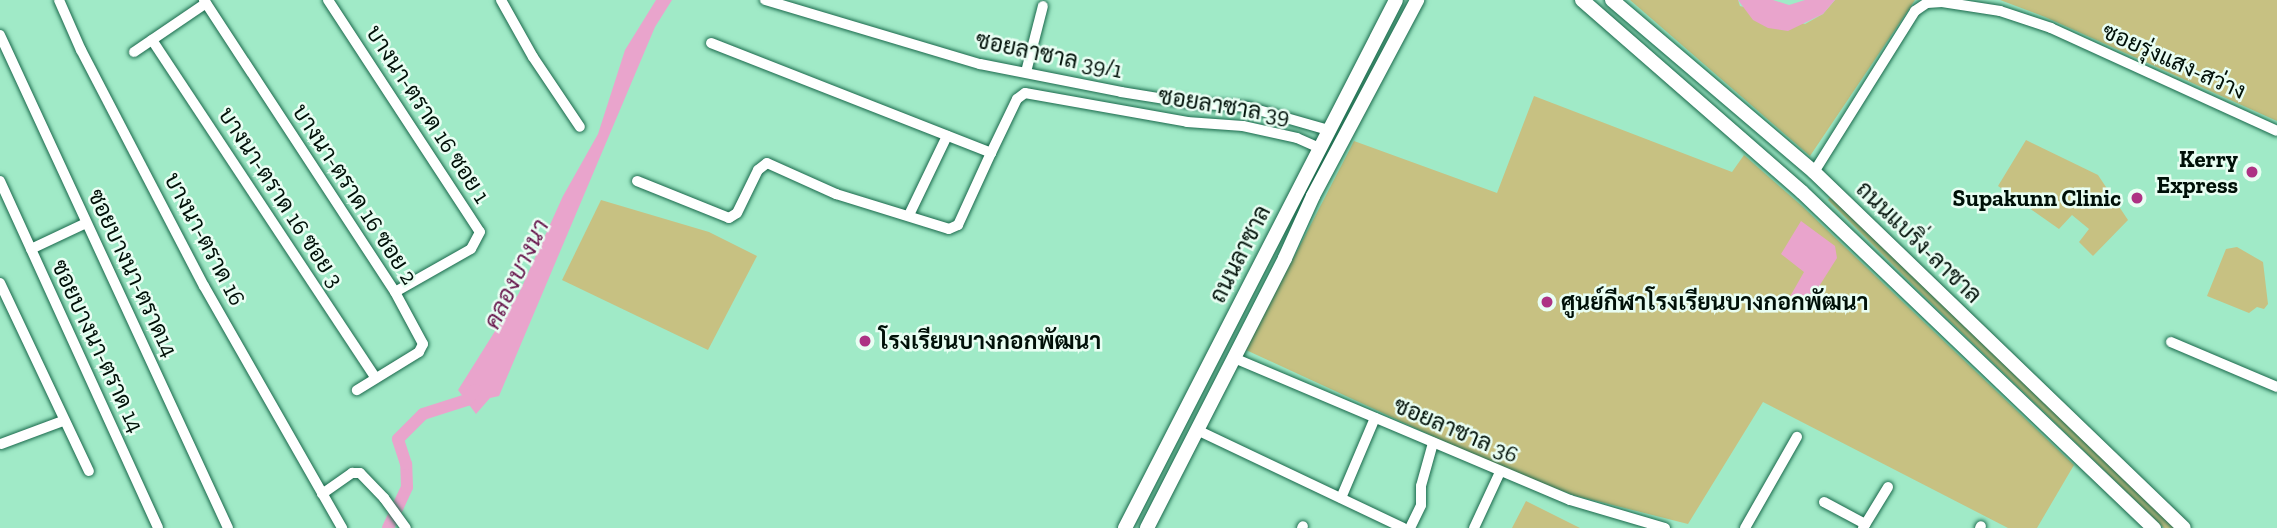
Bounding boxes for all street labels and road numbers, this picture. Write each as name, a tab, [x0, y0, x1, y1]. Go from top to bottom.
street label: ซอยรุ่งแสง-สว่าง	[2098, 17, 2250, 105]
street label: บางนา-ตราด 16 ซอย 1	[360, 20, 496, 208]
street label: ซอยลาซาล 39/1	[973, 26, 1125, 84]
street label: ซอยลาซาล 39	[1156, 82, 1292, 130]
street label: บางนา-ตราด 16 ซอย 2	[286, 99, 424, 289]
street label: บางนา-ตราด 16 ซอย 3	[213, 102, 349, 292]
street label: บางนา-ตราด 16	[158, 168, 252, 310]
street label: ถนนแบริ่ง-ลาซาล	[1851, 175, 1987, 309]
street label: ซอยบางนา-ตราด14	[82, 185, 184, 361]
street label: ถนนลาซาล	[1204, 201, 1276, 307]
street label: ซอยบางนา-ตราด 14	[46, 255, 150, 437]
street label: ซอยลาซาล 36	[1390, 391, 1522, 469]

